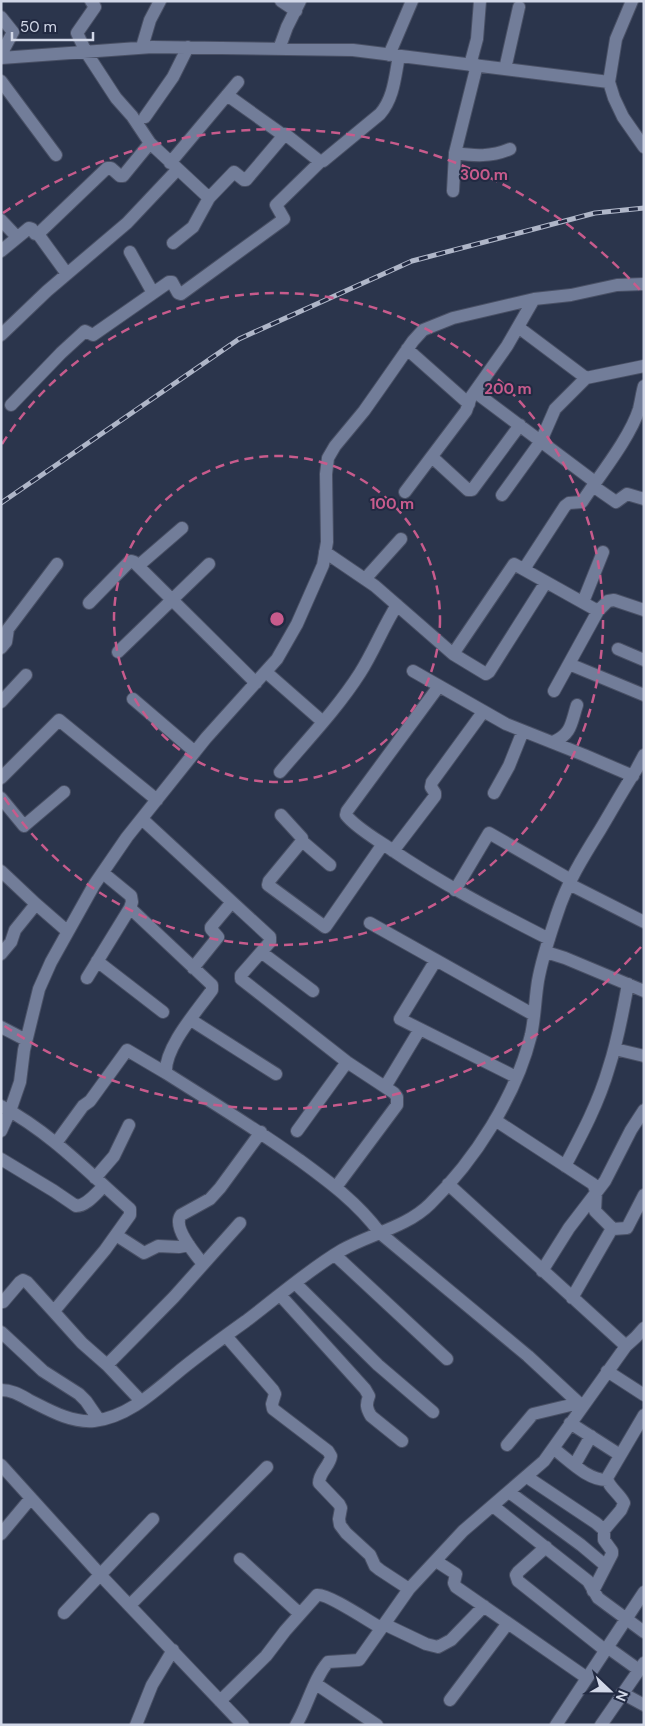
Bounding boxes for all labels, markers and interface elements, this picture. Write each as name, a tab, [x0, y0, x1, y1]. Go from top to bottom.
scale bar	[12, 10, 94, 42]
text: 50 m	[20, 17, 57, 37]
text: 300 m	[460, 165, 508, 185]
text: 200 m	[484, 379, 532, 399]
text: 100 m	[370, 494, 414, 514]
centre of rings	[268, 610, 286, 628]
north arrow	[585, 1666, 635, 1716]
text: N	[612, 1688, 632, 1704]

